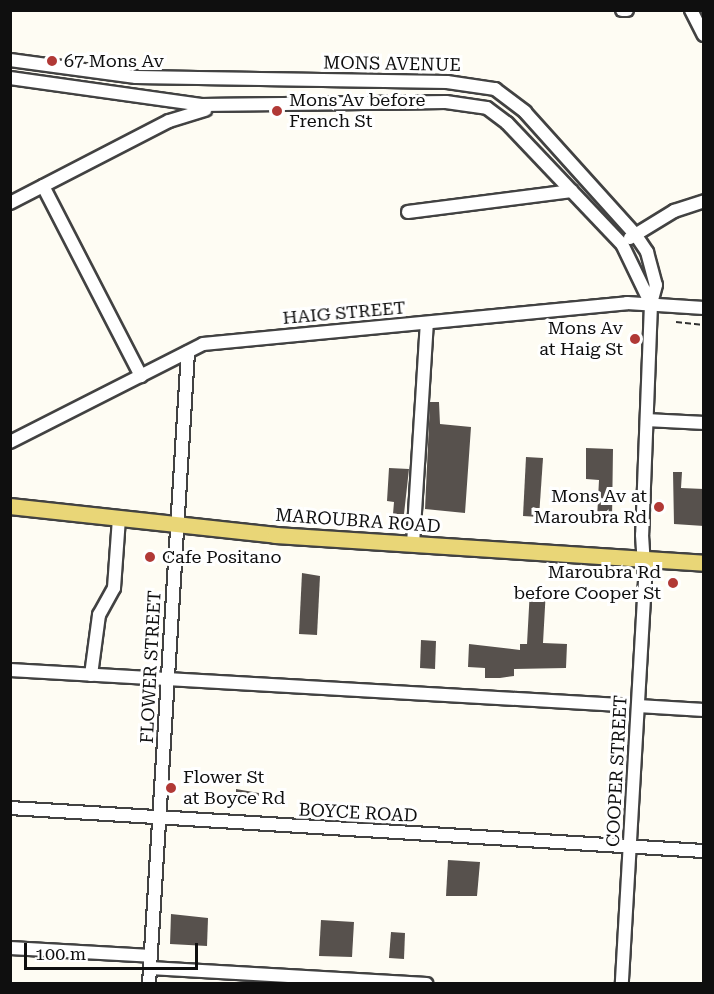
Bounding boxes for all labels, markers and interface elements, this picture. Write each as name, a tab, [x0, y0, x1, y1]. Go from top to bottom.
place label: 67 Mons Av	[64, 50, 164, 72]
street label: MONS AVENUE	[323, 52, 461, 76]
marker: 67 Mons Av	[45, 54, 59, 68]
place label: Mons Av before French St	[289, 90, 425, 132]
marker: Mons Av before French St	[270, 104, 284, 118]
street label: HAIG STREET	[282, 297, 406, 329]
place label: Mons Av at Haig St	[539, 318, 623, 360]
marker: Mons Av at Haig St	[628, 332, 642, 346]
place label: Mons Av at Maroubra Rd	[534, 486, 647, 528]
marker: Mons Av at Maroubra Rd	[652, 500, 666, 514]
street label: MAROUBRA ROAD	[275, 504, 441, 538]
place label: Cafe Positano	[162, 546, 282, 568]
marker: Cafe Positano	[143, 550, 157, 564]
place label: Maroubra Rd before Cooper St	[513, 562, 661, 604]
marker: Maroubra Rd before Cooper St	[666, 576, 680, 590]
street label: FLOWER STREET	[136, 590, 166, 744]
street label: COOPER STREET	[602, 695, 632, 847]
place label: Flower St at Boyce Rd	[183, 767, 285, 810]
marker: Flower St at Boyce Rd	[164, 781, 178, 795]
street label: BOYCE ROAD	[298, 799, 418, 827]
scale bar	[27, 931, 201, 969]
text: 100 m	[35, 943, 86, 964]

